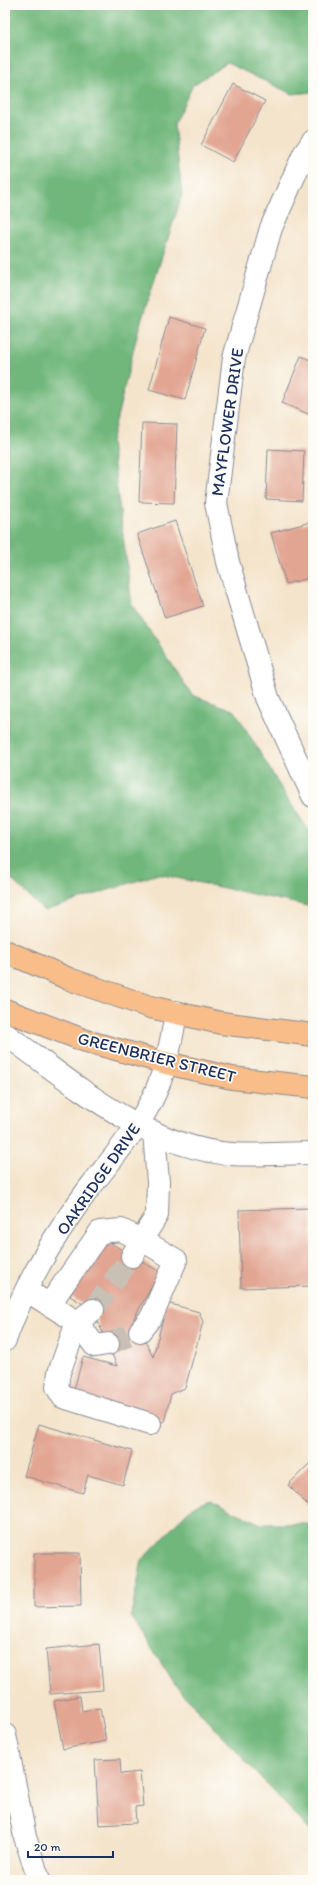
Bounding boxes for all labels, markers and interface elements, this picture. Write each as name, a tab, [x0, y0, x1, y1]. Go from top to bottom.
street label: MAYFLOWER DRIVE	[207, 347, 247, 497]
street label: GREENBRIER STREET	[76, 1028, 239, 1086]
street label: OAKRIDGE DRIVE	[52, 1119, 144, 1239]
scale bar	[28, 1833, 113, 1859]
text: 20 m	[34, 1840, 61, 1854]

